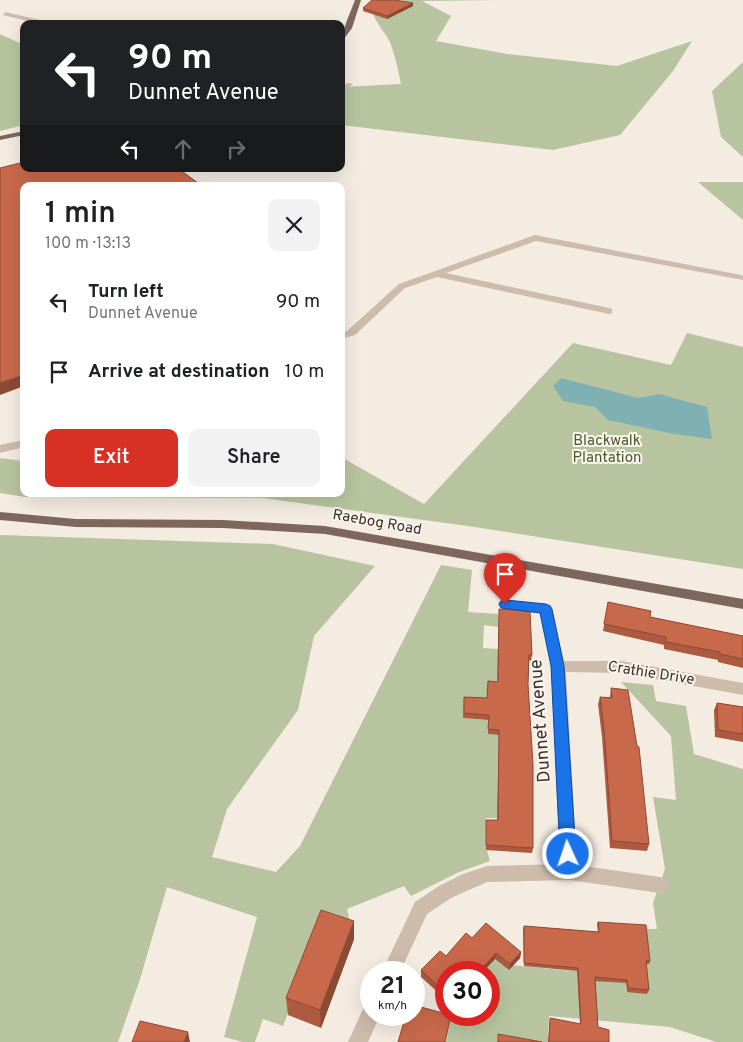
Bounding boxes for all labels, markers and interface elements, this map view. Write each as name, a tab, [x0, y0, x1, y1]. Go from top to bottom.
text: 90 m	[128, 37, 212, 81]
icon: left	[45, 40, 110, 105]
text: Dunnet Avenue	[128, 80, 279, 107]
icon: left	[116, 135, 144, 163]
icon: ahead	[169, 135, 197, 163]
icon: right	[222, 135, 250, 163]
text: 1 min	[45, 196, 116, 233]
button: close	[268, 199, 320, 251]
text: 100 m · 13:13	[45, 234, 131, 254]
text: Turn left	[88, 280, 164, 304]
icon: left	[45, 288, 73, 316]
text: 90 m	[276, 290, 320, 314]
text: Dunnet Avenue	[88, 304, 198, 324]
icon: arrive	[45, 358, 73, 386]
text: Arrive at destination	[88, 360, 269, 384]
text: 10 m	[284, 360, 324, 384]
button: Exit	[45, 429, 178, 487]
button: Share	[188, 429, 320, 487]
park label: Blackwalk Plantation	[573, 432, 641, 468]
street label: Raebog Road	[331, 506, 423, 540]
pin	[484, 553, 526, 604]
icon: arrive	[491, 560, 519, 588]
street label: Crathie Drive	[606, 658, 696, 690]
street label: Dunnet Avenue	[525, 659, 557, 783]
position arrow	[541, 827, 593, 879]
speed limit sign: 30	[435, 961, 500, 1026]
text: 21	[380, 971, 405, 1003]
text: km/h	[378, 998, 407, 1014]

